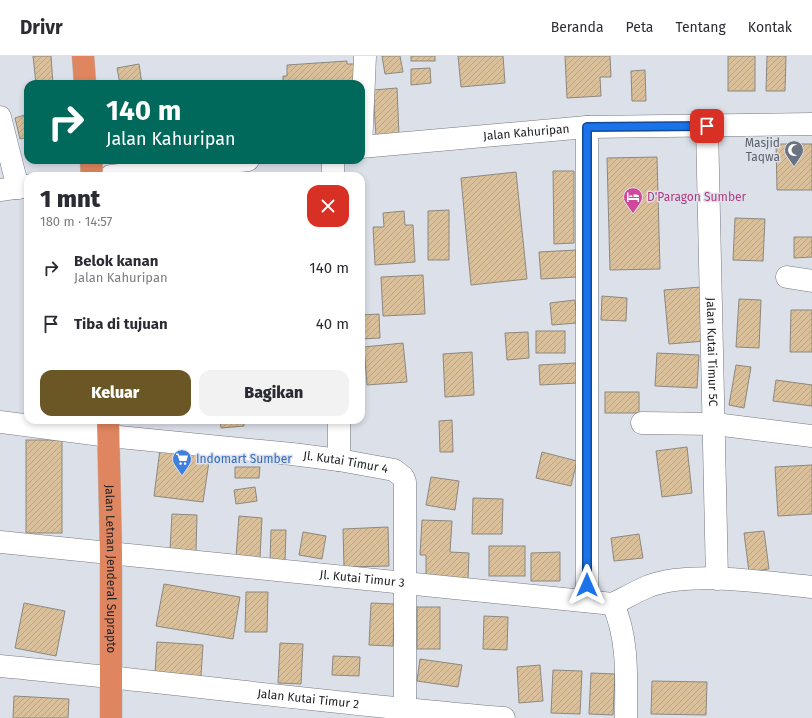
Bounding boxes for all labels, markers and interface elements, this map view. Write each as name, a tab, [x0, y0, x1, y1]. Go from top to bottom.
text: Drivr	[20, 16, 63, 39]
text: Beranda	[551, 19, 604, 36]
text: Peta	[626, 19, 653, 36]
text: Tentang	[675, 19, 726, 36]
text: Kontak	[748, 19, 792, 36]
text: 140 m	[106, 94, 182, 127]
icon: right	[40, 96, 92, 148]
pin	[690, 109, 724, 143]
icon: arrive	[696, 115, 718, 137]
street label: Jalan Kahuripan	[483, 122, 570, 143]
text: Jalan Kahuripan	[106, 128, 236, 150]
place label: Masjid Taqwa	[745, 136, 780, 164]
mosque icon: Masjid Taqwa	[783, 139, 805, 167]
text: 1 mnt	[40, 185, 100, 213]
button: close	[307, 185, 349, 227]
hotel icon: D'Paragon Sumber	[622, 186, 644, 214]
place label: D'Paragon Sumber	[647, 190, 747, 204]
text: 180 m · 14:57	[40, 214, 112, 229]
text: Belok kanan	[74, 252, 158, 270]
icon: right	[40, 257, 62, 279]
text: 140 m	[309, 259, 349, 277]
text: Jalan Kahuripan	[74, 270, 168, 285]
street label: Jalan Kutai Timur 5C	[704, 297, 720, 407]
icon: arrive	[40, 313, 62, 335]
text: Tiba di tujuan	[74, 315, 168, 333]
text: 40 m	[316, 315, 349, 333]
button: Keluar	[40, 370, 191, 416]
button: Bagikan	[199, 370, 349, 416]
supermarket icon: Indomart Sumber	[171, 448, 193, 476]
street label: Jl. Kutai Timur 4	[302, 448, 390, 476]
place label: Indomart Sumber	[196, 452, 292, 466]
street label: Jalan Letnan Jenderal Suprapto	[102, 484, 118, 653]
position arrow	[566, 564, 608, 606]
street label: Jl. Kutai Timur 3	[319, 567, 405, 590]
street label: Jalan Kutai Timur 2	[257, 686, 360, 711]

